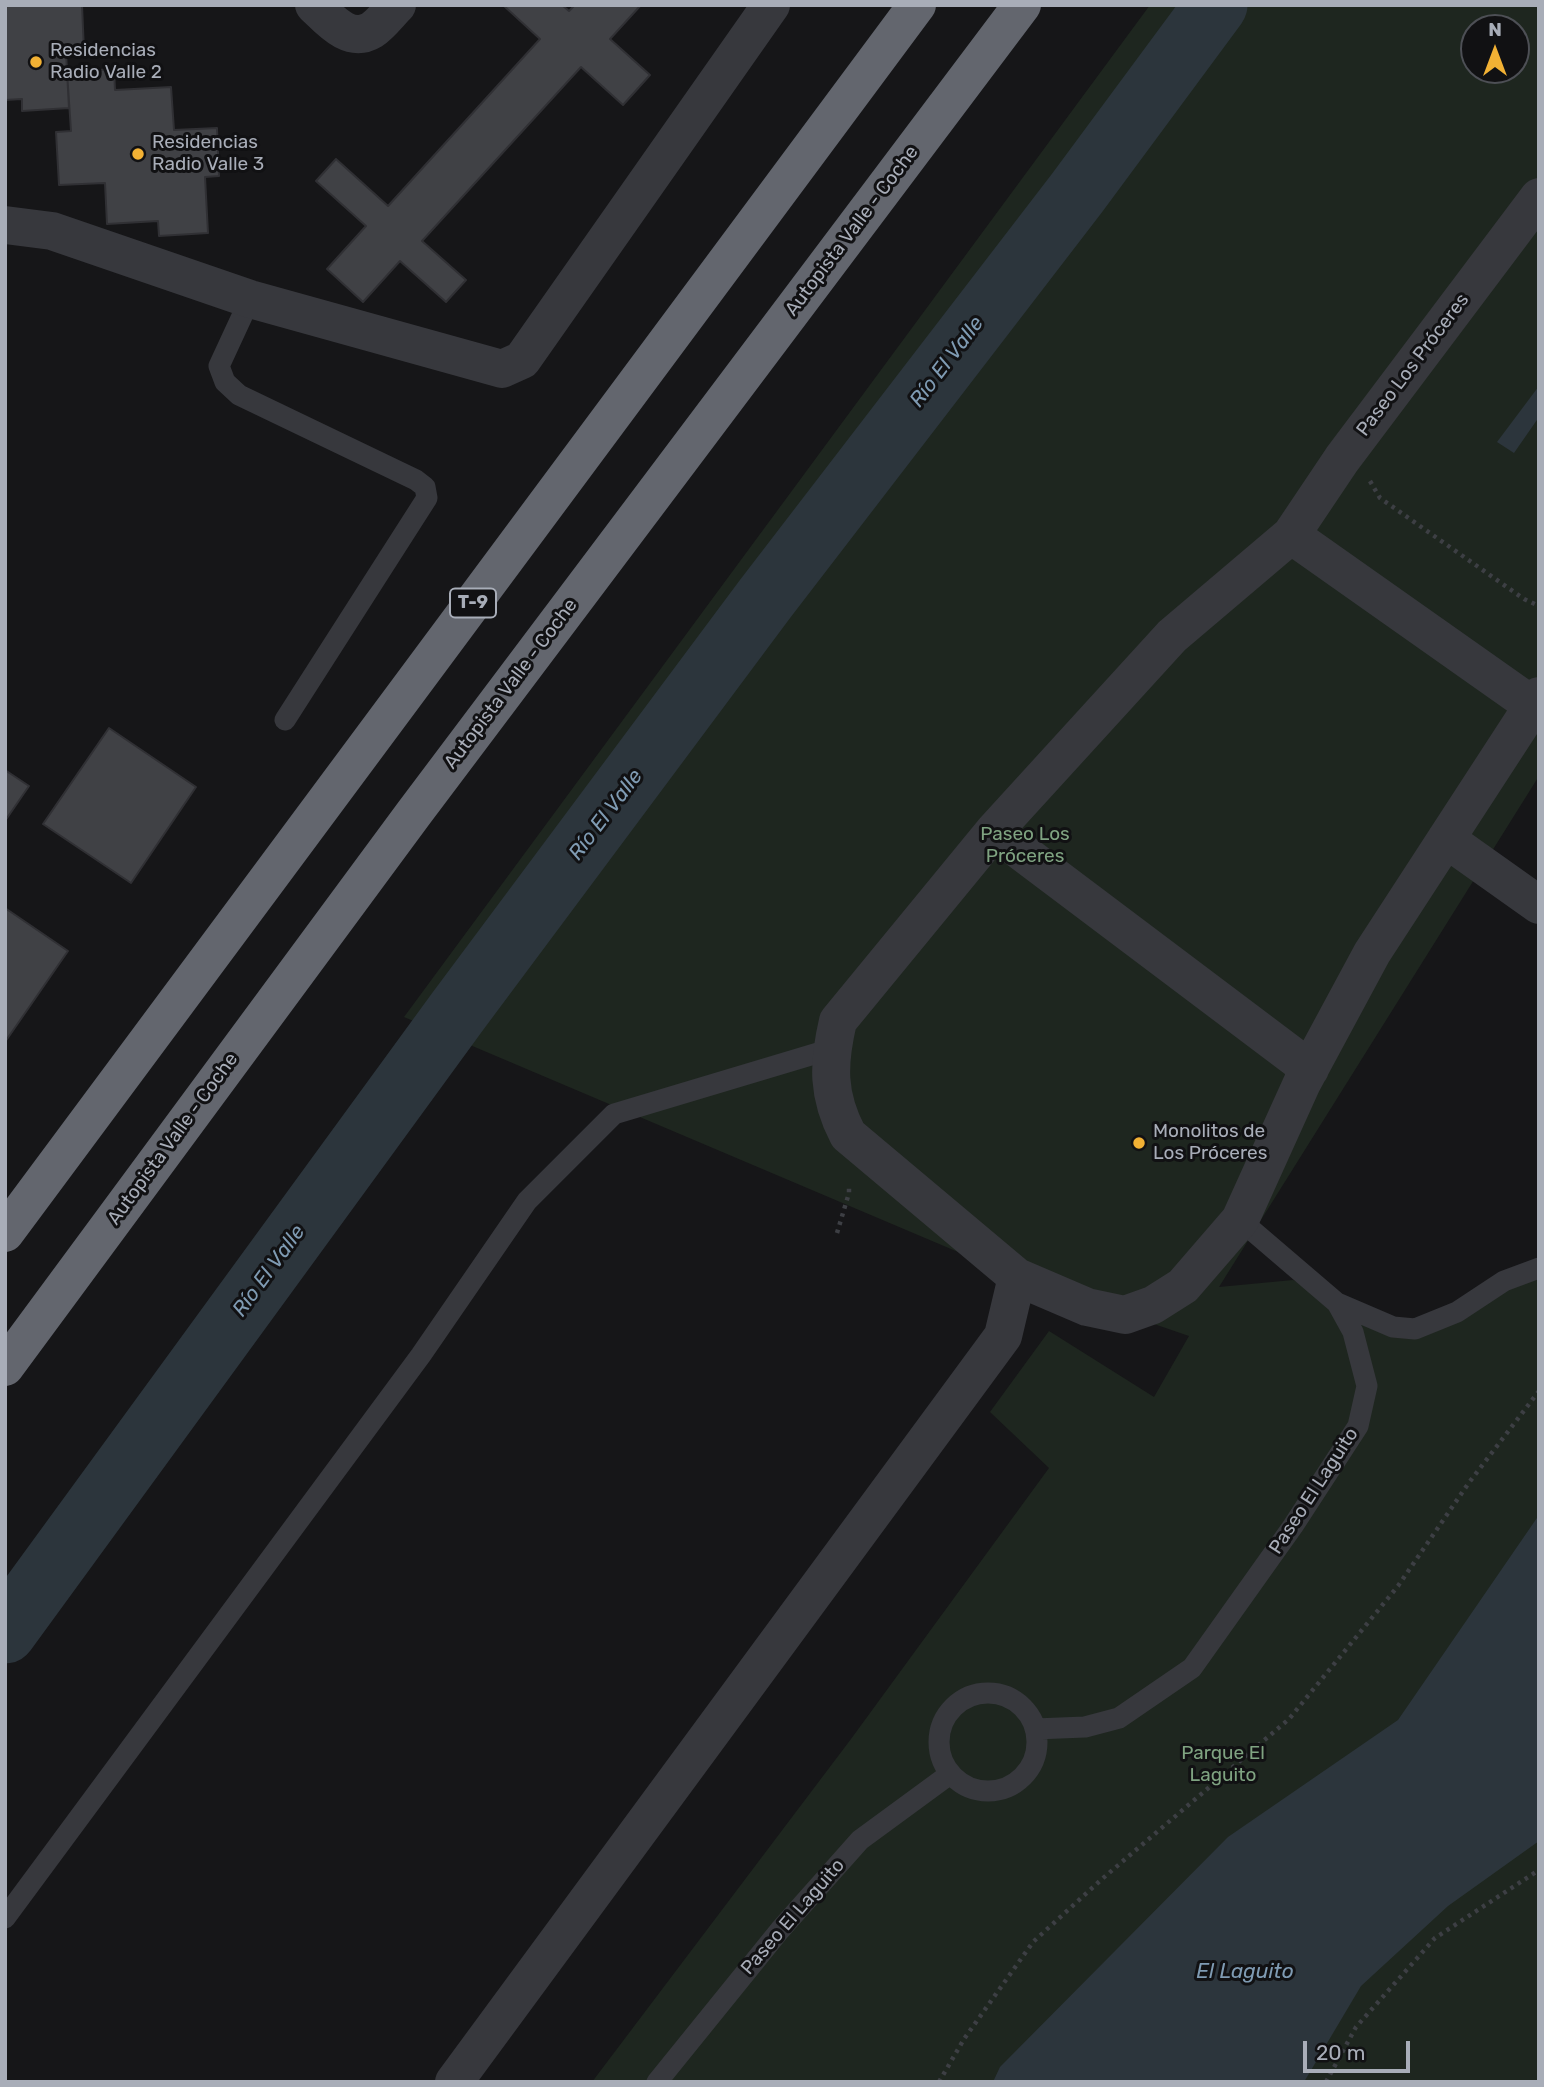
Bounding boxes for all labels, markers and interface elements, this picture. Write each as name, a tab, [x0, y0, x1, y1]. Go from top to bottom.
north arrow	[1460, 14, 1530, 84]
text: N	[1488, 18, 1502, 41]
place label: Residencias Radio Valle 2	[50, 40, 162, 84]
marker: Residencias Radio Valle 2	[28, 54, 44, 70]
place label: Residencias Radio Valle 3	[152, 132, 264, 176]
street label: Autopista Valle - Coche	[781, 141, 923, 321]
marker: Residencias Radio Valle 3	[130, 146, 146, 162]
street label: Paseo Los Próceres	[1352, 289, 1474, 441]
water label: Río El Valle	[905, 312, 989, 412]
road number: T-9	[450, 588, 496, 618]
street label: Autopista Valle - Coche	[440, 594, 582, 774]
water label: Río El Valle	[564, 765, 648, 865]
park label: Paseo Los Próceres	[980, 824, 1070, 868]
street label: Autopista Valle - Coche	[103, 1049, 243, 1229]
place label: Monolitos de Los Próceres	[1153, 1121, 1267, 1165]
marker: Monolitos de Los Próceres	[1131, 1135, 1147, 1151]
water label: Río El Valle	[227, 1220, 311, 1322]
street label: Paseo El Laguito	[1265, 1424, 1363, 1558]
park label: Parque El Laguito	[1181, 1743, 1265, 1787]
street label: Paseo El Laguito	[736, 1854, 850, 1980]
water label: El Laguito	[1196, 1959, 1294, 1985]
scale bar	[1306, 2028, 1413, 2072]
text: 20 m	[1316, 2040, 1365, 2065]

